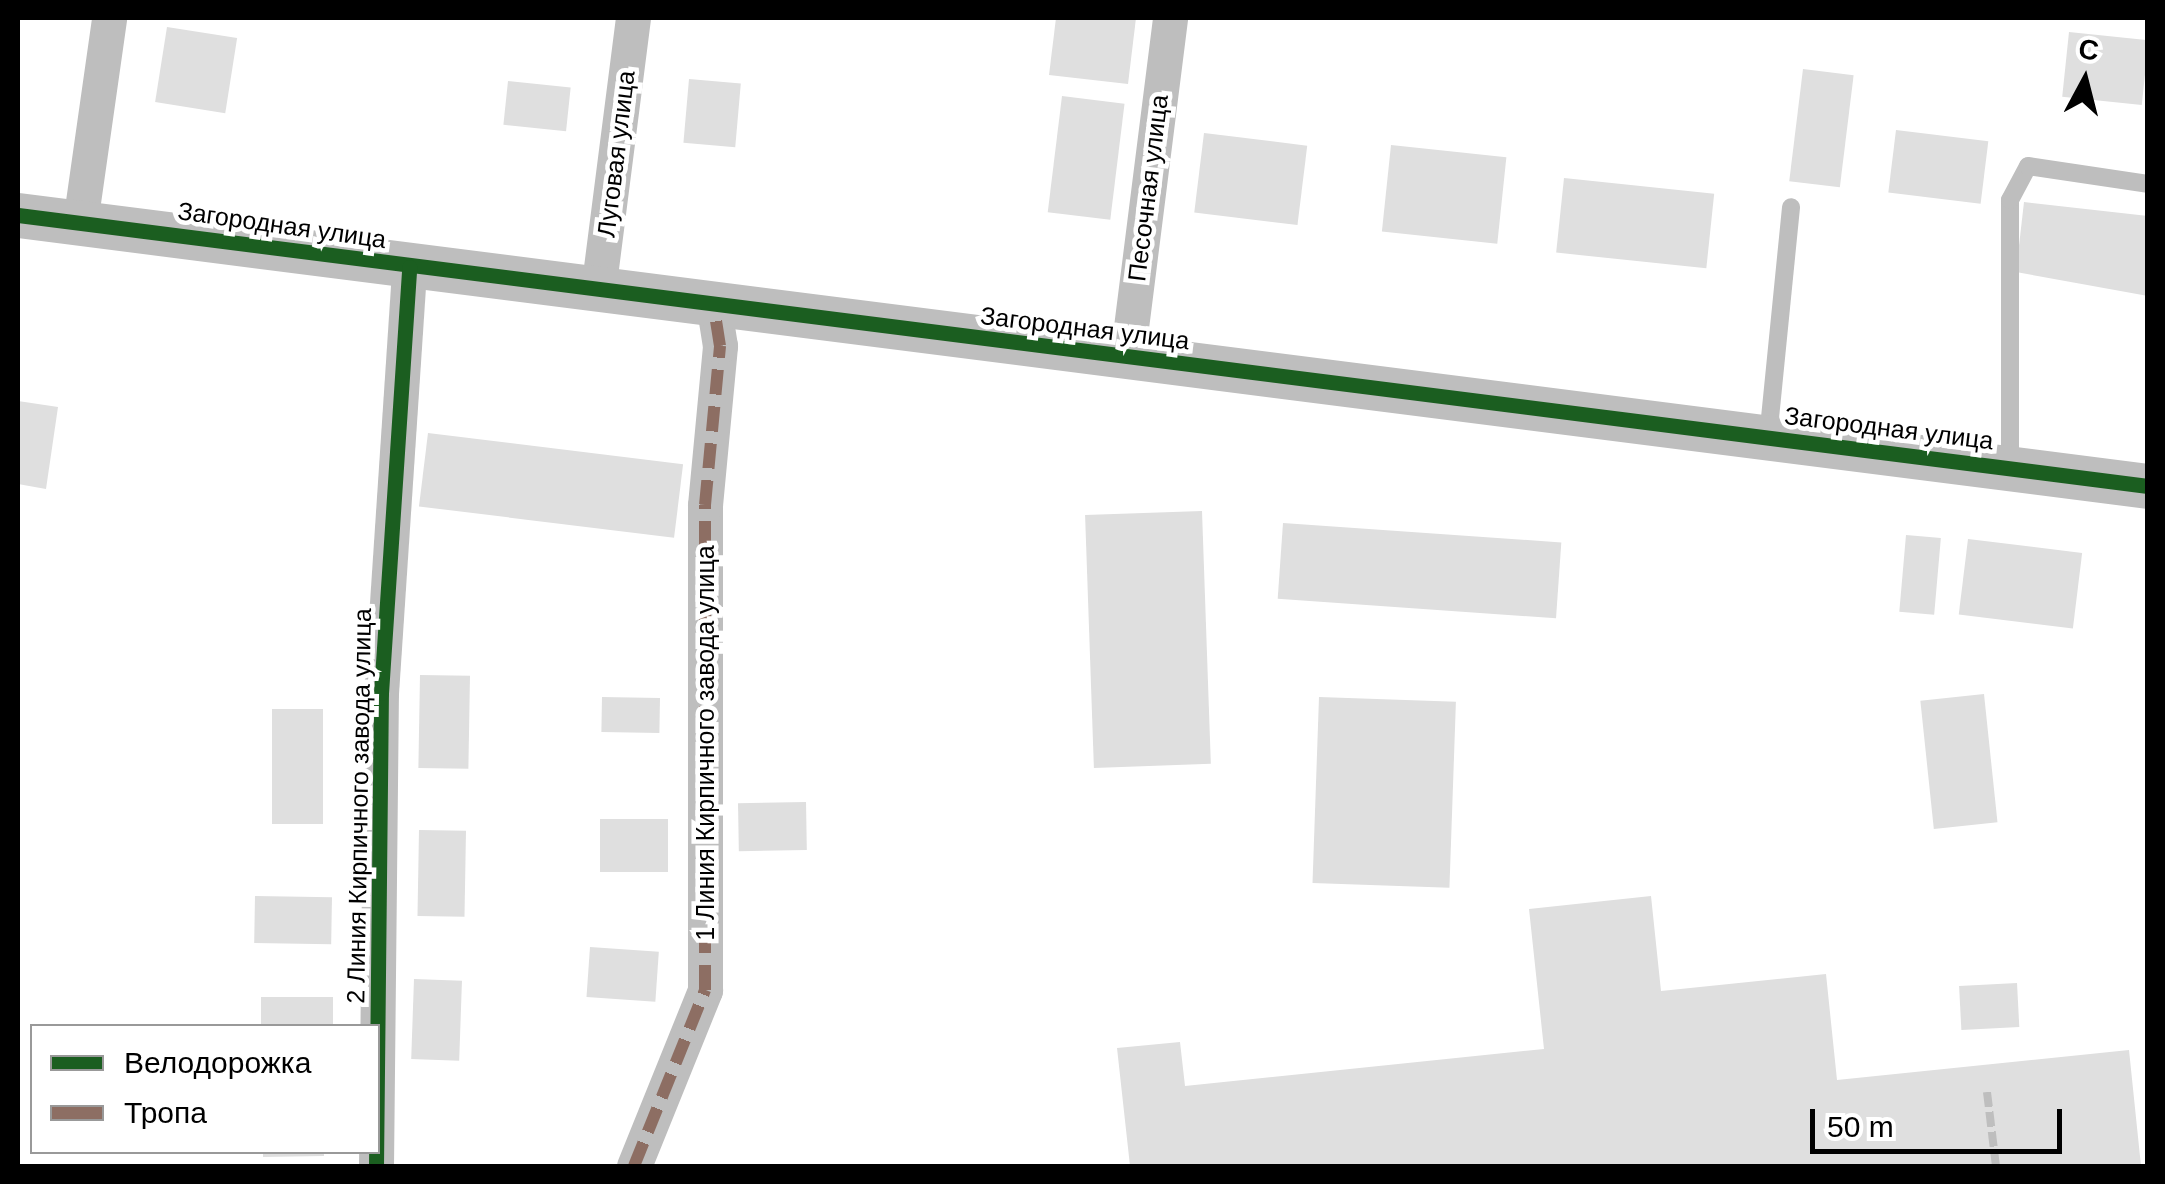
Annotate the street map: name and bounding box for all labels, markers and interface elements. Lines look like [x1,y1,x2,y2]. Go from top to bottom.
north arrow [2035,30,2135,130]
text: С [2077,33,2101,66]
street label: Луговая улица [591,69,641,239]
street label: Песочная улица [1122,93,1174,283]
street label: Загородная улица [176,196,388,254]
street label: Загородная улица [979,300,1191,356]
street label: Загородная улица [1783,400,1995,456]
street label: 1 Линия Кирпичного завода улица [690,545,720,941]
street label: 2 Линия Кирпичного завода улица [341,608,377,1004]
legend [30,1024,380,1154]
text: Велодорожка [124,1046,311,1079]
scale bar [1815,1089,2068,1151]
text: Тропа [124,1096,207,1129]
text: 50 m [1827,1110,1894,1143]

